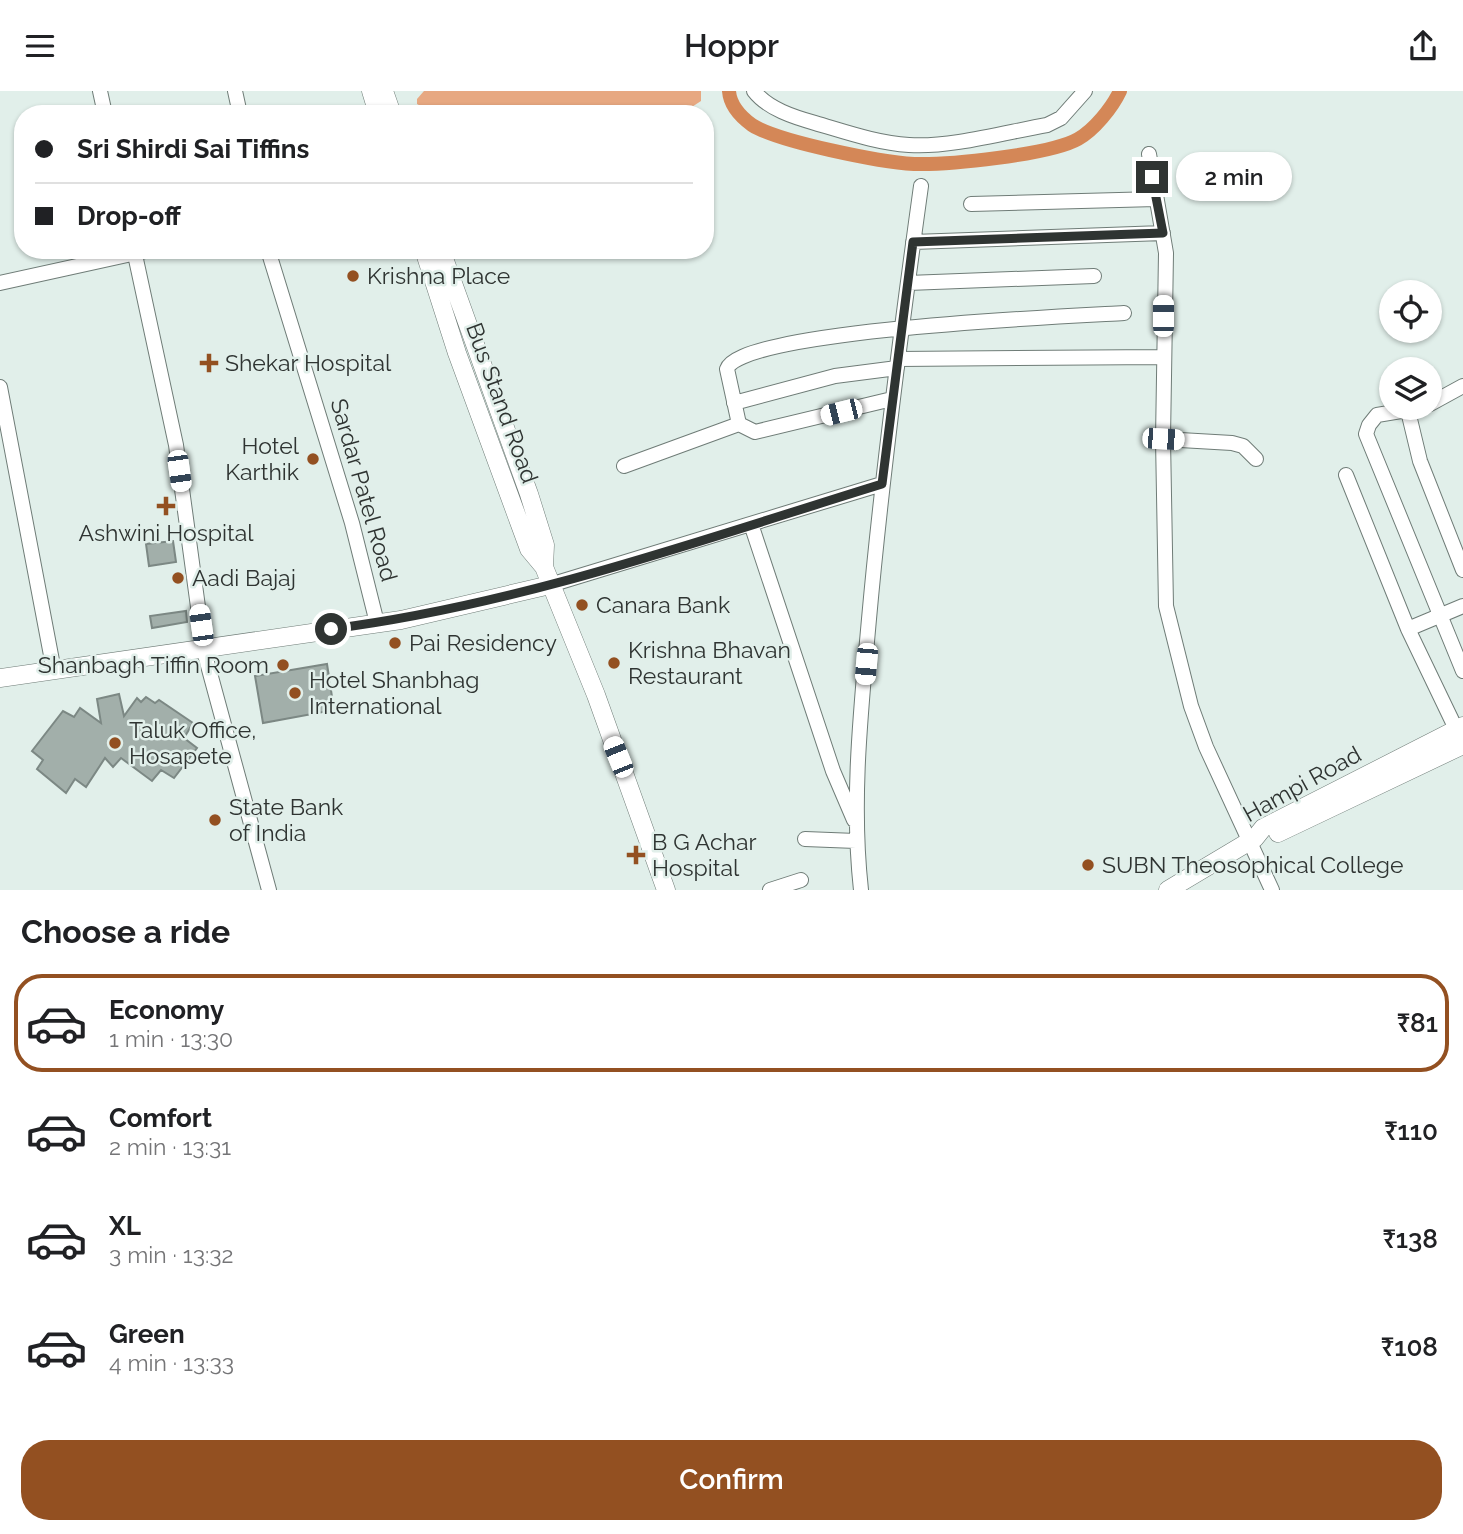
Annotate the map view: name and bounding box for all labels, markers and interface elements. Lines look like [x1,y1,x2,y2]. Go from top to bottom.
icon: menu [21,27,59,65]
text: Hoppr [684,27,779,64]
icon: share [1404,27,1442,65]
text: Sri Shirdi Sai Tiffins [77,134,309,164]
callout: 2 min [1176,153,1292,201]
route end [1136,161,1168,193]
text: 2 min [1205,163,1263,190]
text: Drop-off [77,201,181,231]
place label: Krishna Place [367,262,510,289]
marker: Krishna Place [345,268,361,284]
map controls [1379,280,1442,420]
button: locate [1379,280,1442,343]
car [1153,295,1174,337]
street label: Bus Stand Road [461,319,544,487]
place label: Shekar Hospital [225,349,392,376]
marker: Shekar Hospital [199,353,219,373]
button: layers [1379,357,1442,420]
street label: Sardar Patel Road [325,395,403,584]
car [819,397,864,427]
car [1142,427,1185,451]
place label: Hotel Karthik [225,432,300,485]
car [166,449,193,493]
marker: Hotel Karthik [305,451,321,467]
marker: Ashwini Hospital [156,496,176,516]
place label: Ashwini Hospital [79,519,254,546]
place label: Aadi Bajaj [192,564,296,591]
marker: Aadi Bajaj [170,570,186,586]
place label: Canara Bank [596,591,730,618]
marker: Canara Bank [574,597,590,613]
car [188,603,215,647]
route start [315,613,347,645]
place label: Pai Residency [409,629,557,656]
marker: Pai Residency [387,635,403,651]
place label: Krishna Bhavan Restaurant [628,636,791,689]
car [854,642,879,686]
place label: Shanbagh Tiffin Room [38,651,269,678]
marker: Krishna Bhavan Restaurant [606,655,622,671]
marker: Shanbagh Tiffin Room [275,657,291,673]
place label: Hotel Shanbhag International [309,666,479,719]
marker: Hotel Shanbhag International [287,685,303,701]
place label: Taluk Office, Hosapete [129,716,256,769]
car [601,734,636,780]
marker: Taluk Office, Hosapete [107,735,123,751]
street label: Hampi Road [1238,740,1365,827]
place label: State Bank of India [229,793,343,846]
marker: State Bank of India [207,812,223,828]
place label: B G Achar Hospital [652,828,757,881]
marker: B G Achar Hospital [626,845,646,865]
place label: SUBN Theosophical College [1102,851,1403,878]
marker: SUBN Theosophical College [1080,857,1096,873]
text: Choose a ride [21,913,230,950]
icon: car [25,992,88,1055]
text: Economy [109,995,224,1025]
text: ₹81 [1397,1008,1438,1038]
text: 1 min · 13:30 [109,1025,233,1052]
icon: car [25,1100,88,1163]
text: Comfort [109,1103,212,1133]
text: ₹110 [1384,1116,1438,1146]
text: 2 min · 13:31 [109,1133,231,1160]
icon: car [25,1208,88,1271]
text: XL [109,1211,141,1241]
text: ₹138 [1382,1224,1438,1254]
text: 3 min · 13:32 [109,1241,234,1268]
icon: car [25,1316,88,1379]
text: Green [109,1319,185,1349]
text: ₹108 [1381,1332,1438,1362]
text: 4 min · 13:33 [109,1349,234,1376]
button: Confirm [21,1440,1442,1520]

